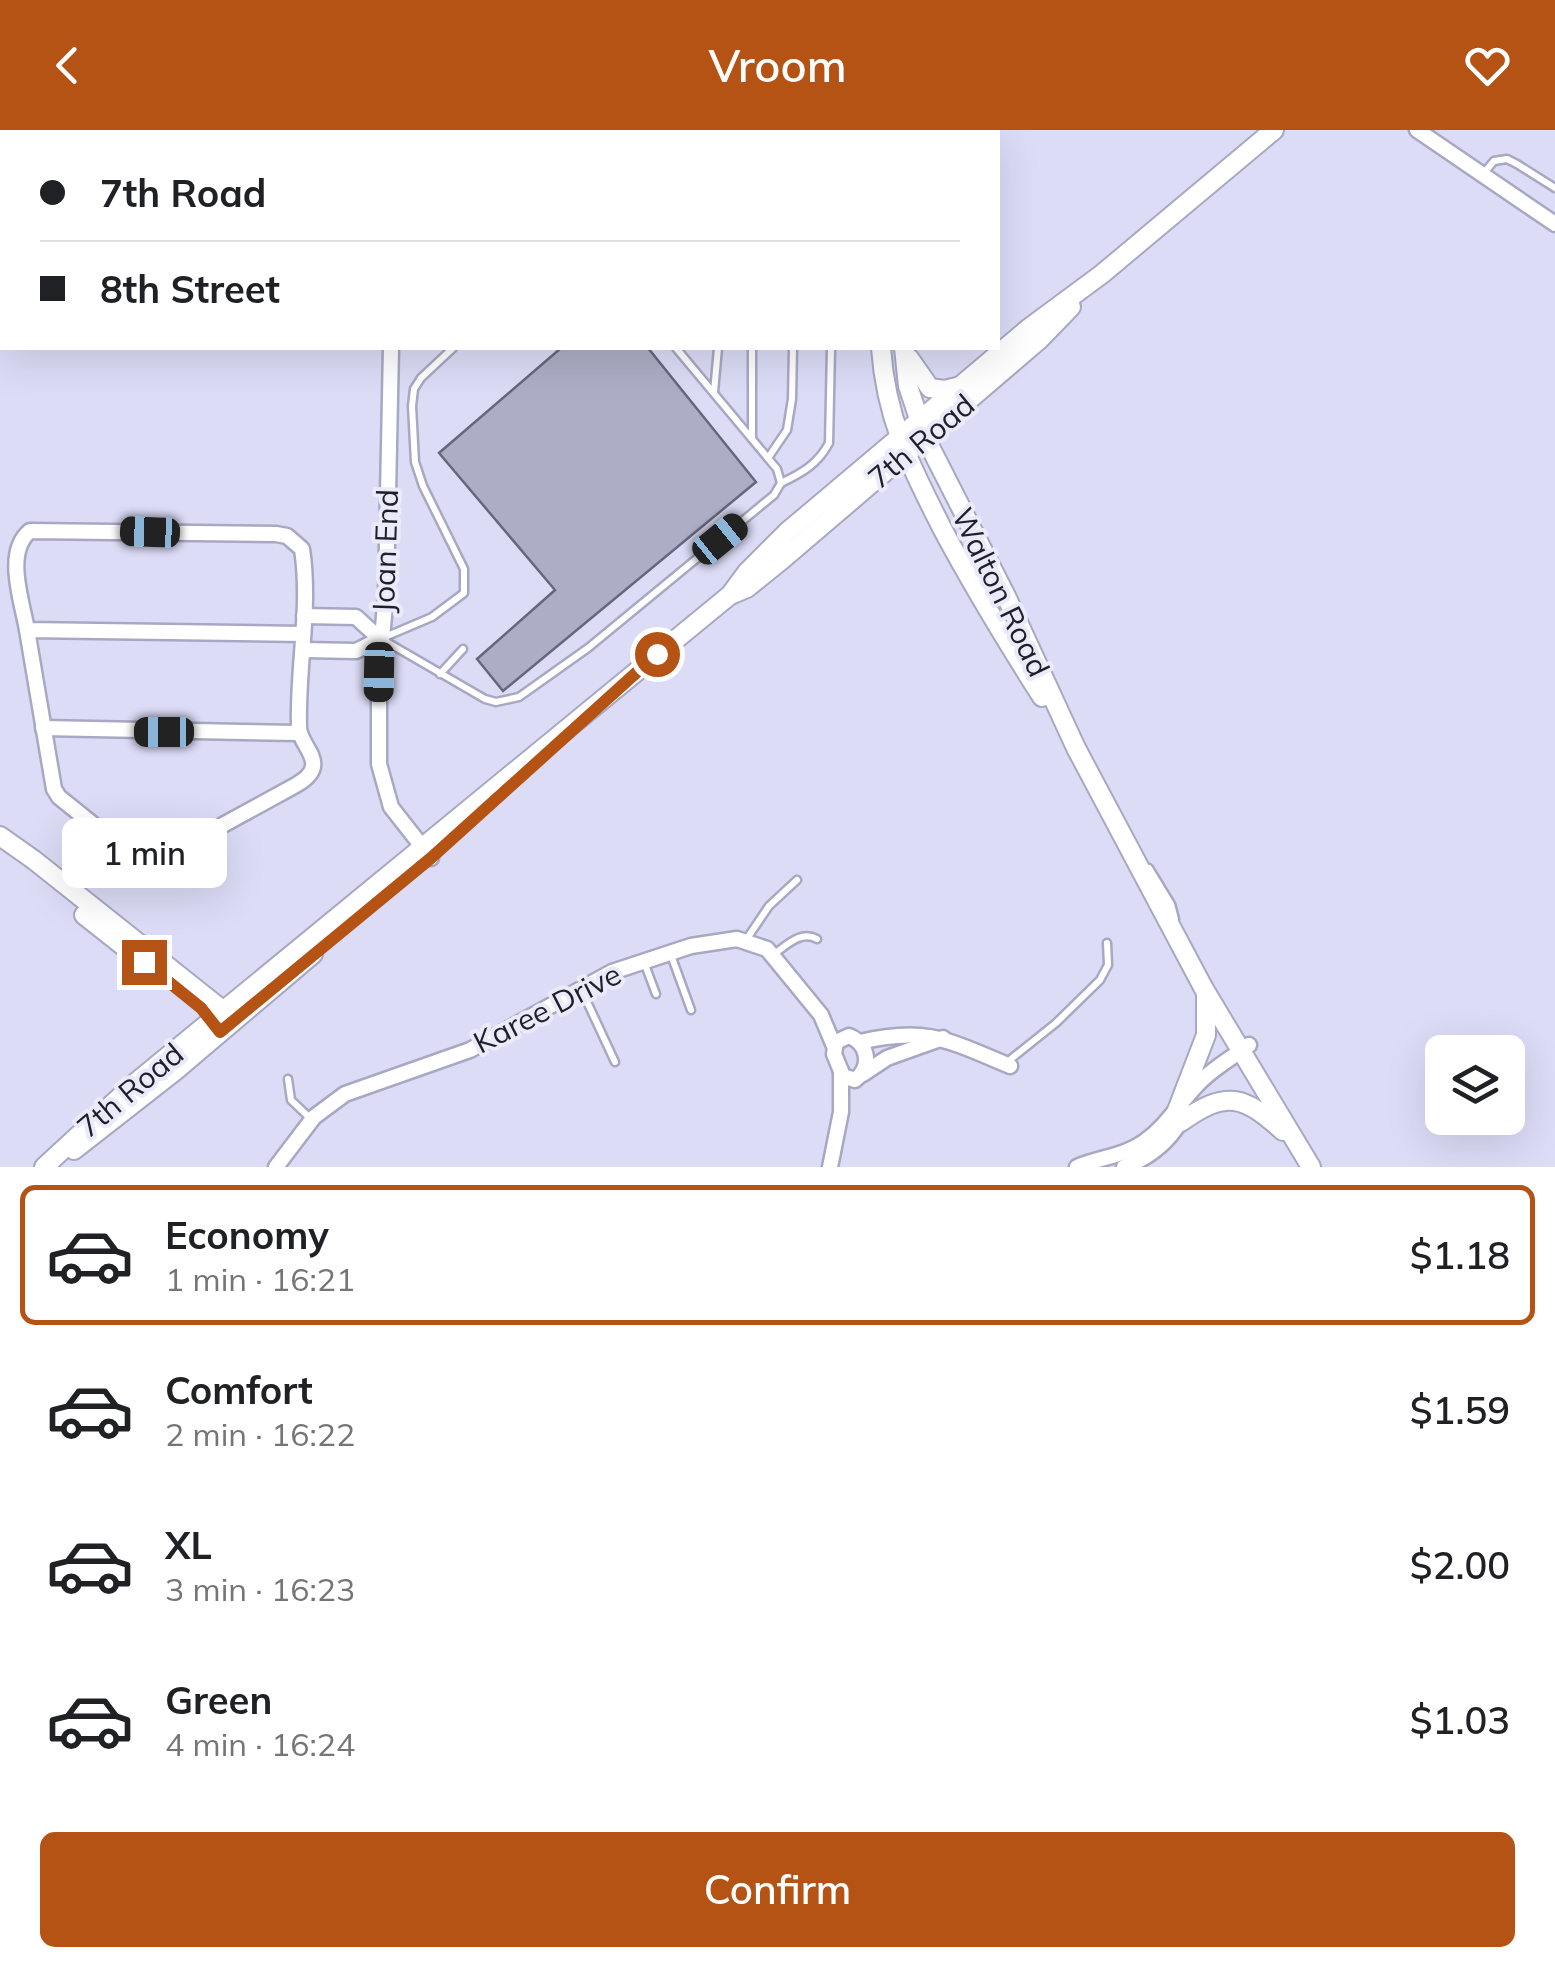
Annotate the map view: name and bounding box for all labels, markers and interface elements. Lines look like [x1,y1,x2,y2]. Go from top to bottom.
text: Vroom [708,37,847,93]
icon: back [40,38,95,93]
icon: heart [1460,38,1515,93]
text: 7th Road [100,169,266,217]
text: 8th Street [100,265,280,313]
street label: 7th Road [860,385,982,497]
street label: Joan End [364,489,406,613]
street label: Walton Road [944,501,1058,683]
car [687,508,753,570]
car [119,516,181,548]
route start [635,632,680,677]
car [363,642,395,702]
car [134,717,194,747]
callout: 1 min [62,817,226,887]
text: 1 min [103,833,186,873]
route end [122,940,167,985]
street label: Karee Drive [467,955,627,1061]
street label: 7th Road [69,1034,191,1146]
map controls [1425,1035,1525,1135]
button: layers [1425,1035,1525,1135]
icon: car [45,1210,135,1300]
text: Economy [165,1211,329,1259]
text: $1.18 [1410,1231,1510,1279]
text: 1 min · 16:21 [165,1259,355,1299]
icon: car [45,1365,135,1455]
text: Comfort [165,1366,313,1414]
text: $1.59 [1410,1386,1510,1434]
text: 2 min · 16:22 [165,1414,355,1454]
icon: car [45,1520,135,1610]
text: XL [165,1521,212,1569]
text: $2.00 [1410,1541,1510,1589]
text: 3 min · 16:23 [165,1569,355,1609]
icon: car [45,1675,135,1765]
text: Green [165,1676,272,1724]
text: $1.03 [1410,1696,1510,1744]
text: 4 min · 16:24 [165,1724,355,1764]
button: Confirm [40,1832,1515,1947]

